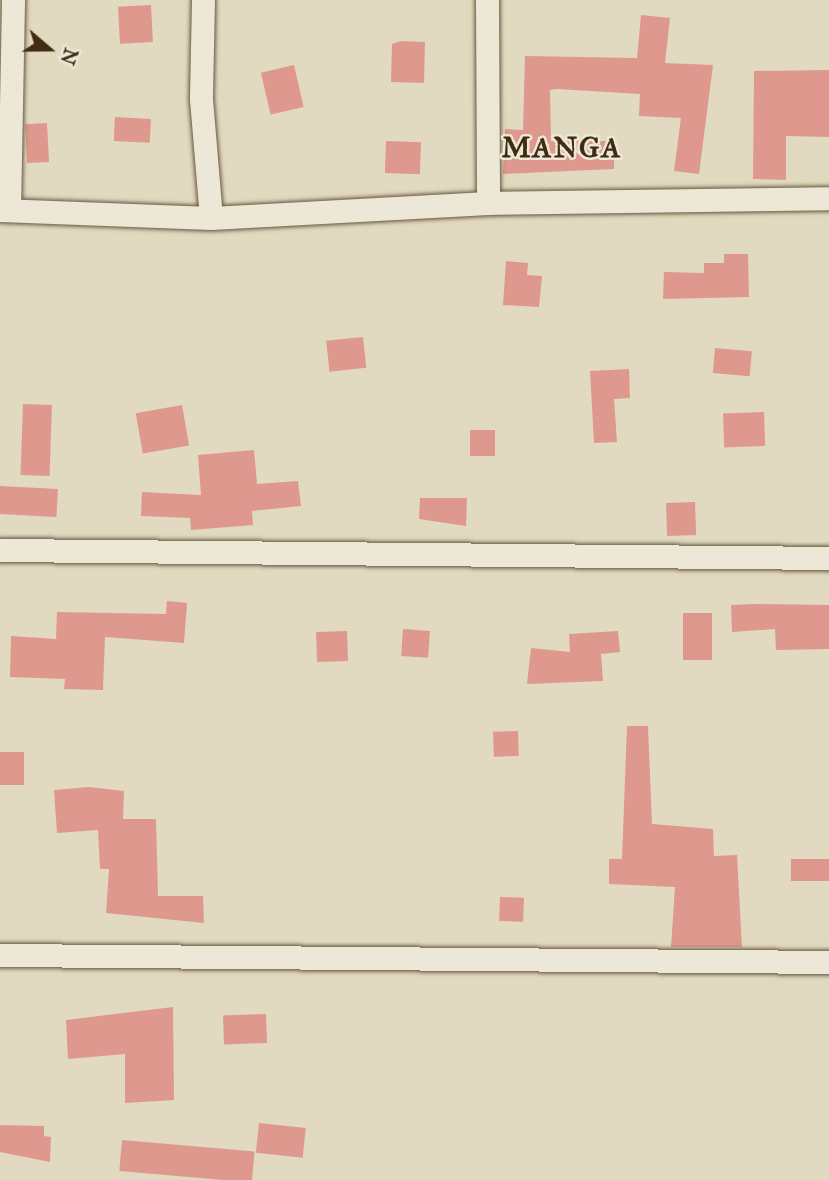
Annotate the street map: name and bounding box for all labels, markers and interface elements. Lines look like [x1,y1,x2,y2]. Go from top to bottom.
north arrow [14,14,84,84]
text: N [56,45,83,68]
district label: MANGA [502,131,622,165]

